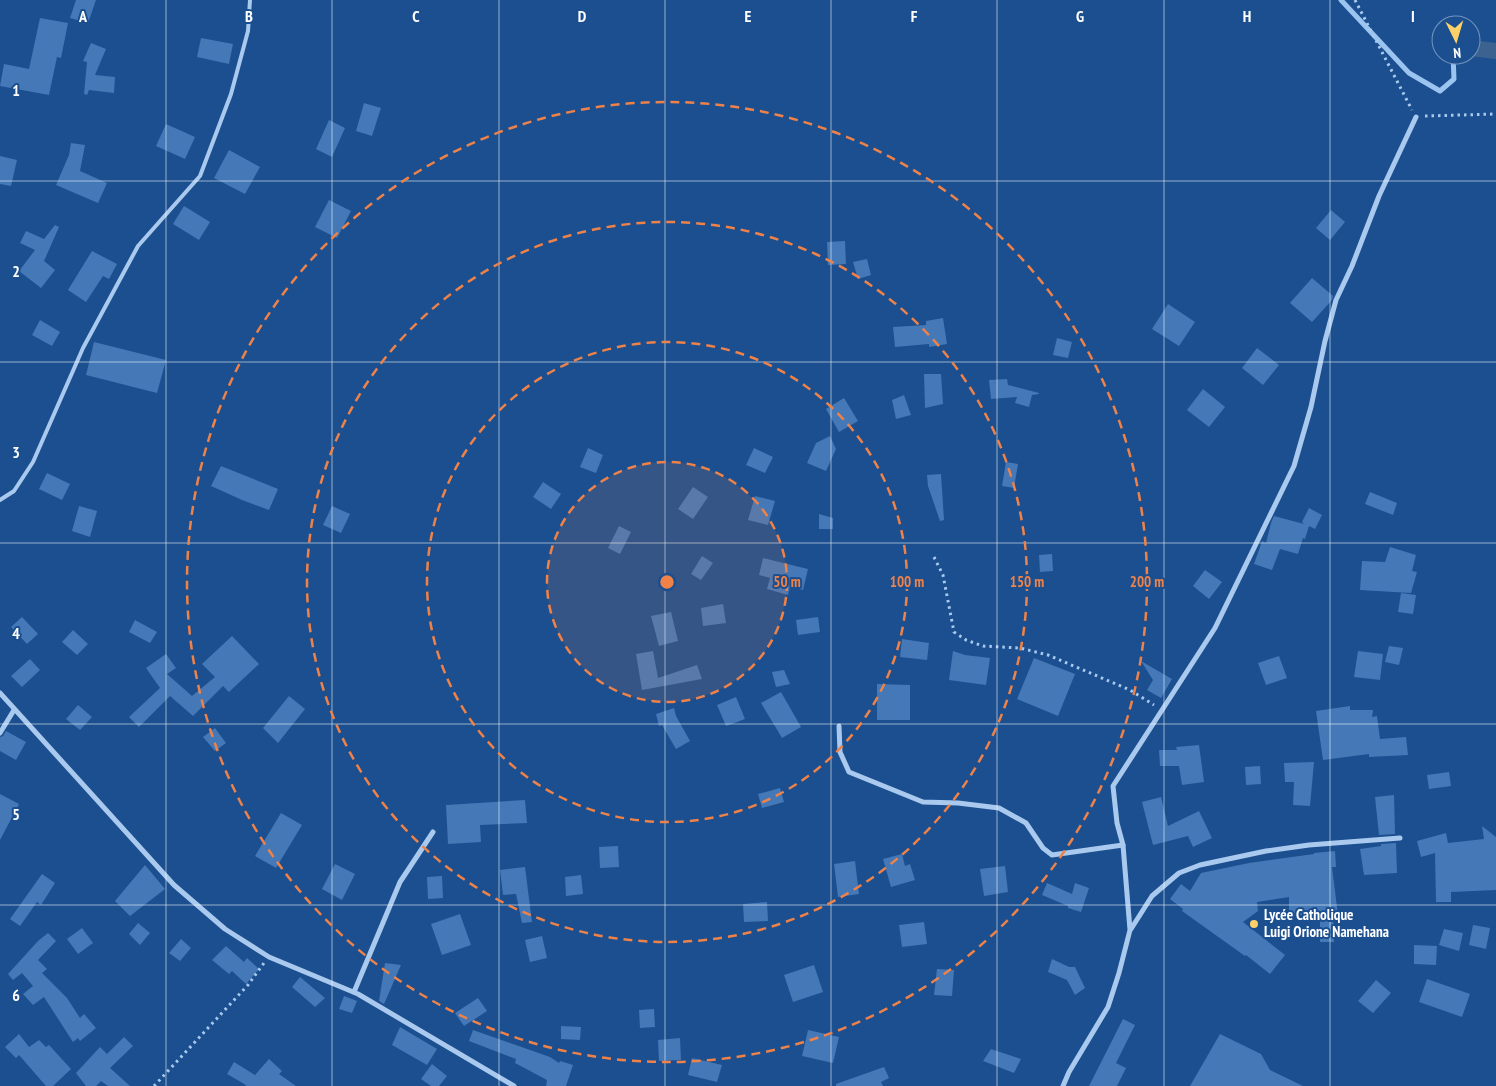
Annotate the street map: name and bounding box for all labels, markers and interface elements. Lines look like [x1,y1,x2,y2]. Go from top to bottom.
text: A [78,6,88,26]
text: B [245,6,253,26]
text: C [412,6,420,26]
text: D [578,6,587,26]
text: E [745,6,752,26]
text: F [911,6,918,26]
text: G [1076,6,1084,26]
text: H [1243,6,1251,26]
text: I [1411,6,1415,26]
north arrow [1431,15,1481,65]
text: N [1453,44,1462,62]
text: 1 [12,80,20,100]
text: 2 [12,261,20,281]
text: 3 [12,442,20,462]
text: 50 m [773,572,801,591]
text: 100 m [890,572,924,591]
text: 150 m [1010,572,1044,591]
text: 200 m [1130,572,1164,591]
centre of rings [658,573,676,591]
text: 4 [12,623,20,643]
text: 5 [12,804,20,824]
place label: Lycée Catholique Luigi Orione Namehana [1264,905,1389,941]
marker: Lycée Catholique Luigi Orione Namehana [1248,918,1260,930]
text: 6 [12,985,20,1005]

